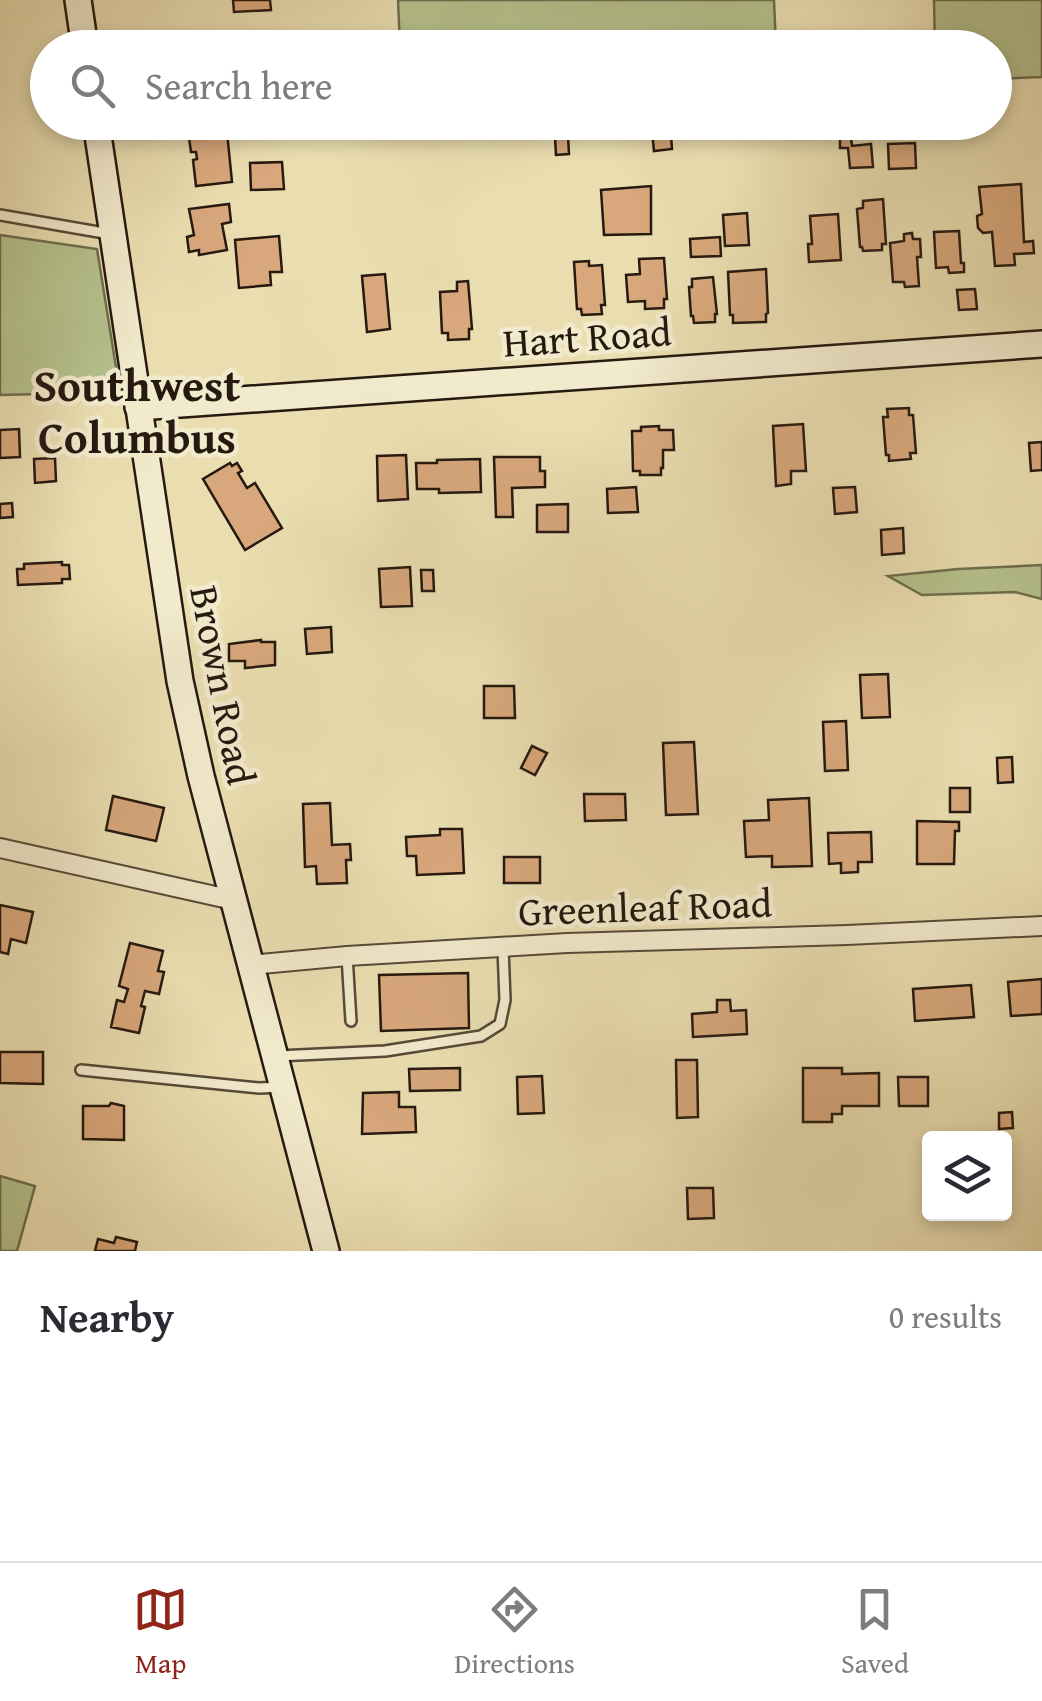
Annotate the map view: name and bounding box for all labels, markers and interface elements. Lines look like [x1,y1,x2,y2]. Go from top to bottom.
search box [30,30,1012,140]
text: Search here [145,57,333,113]
icon: search [65,58,120,113]
street label: Hart Road [501,301,674,372]
district label: Southwest Columbus [33,352,241,469]
street label: Brown Road [175,580,272,790]
street label: Greenleaf Road [517,873,773,940]
map controls [922,1131,1012,1221]
button: layers [922,1131,1012,1221]
text: Nearby [40,1286,174,1347]
text: 0 results [889,1293,1002,1340]
tab: Map [133,1582,188,1683]
tab: Directions [454,1582,575,1683]
tab: Saved [841,1582,909,1683]

